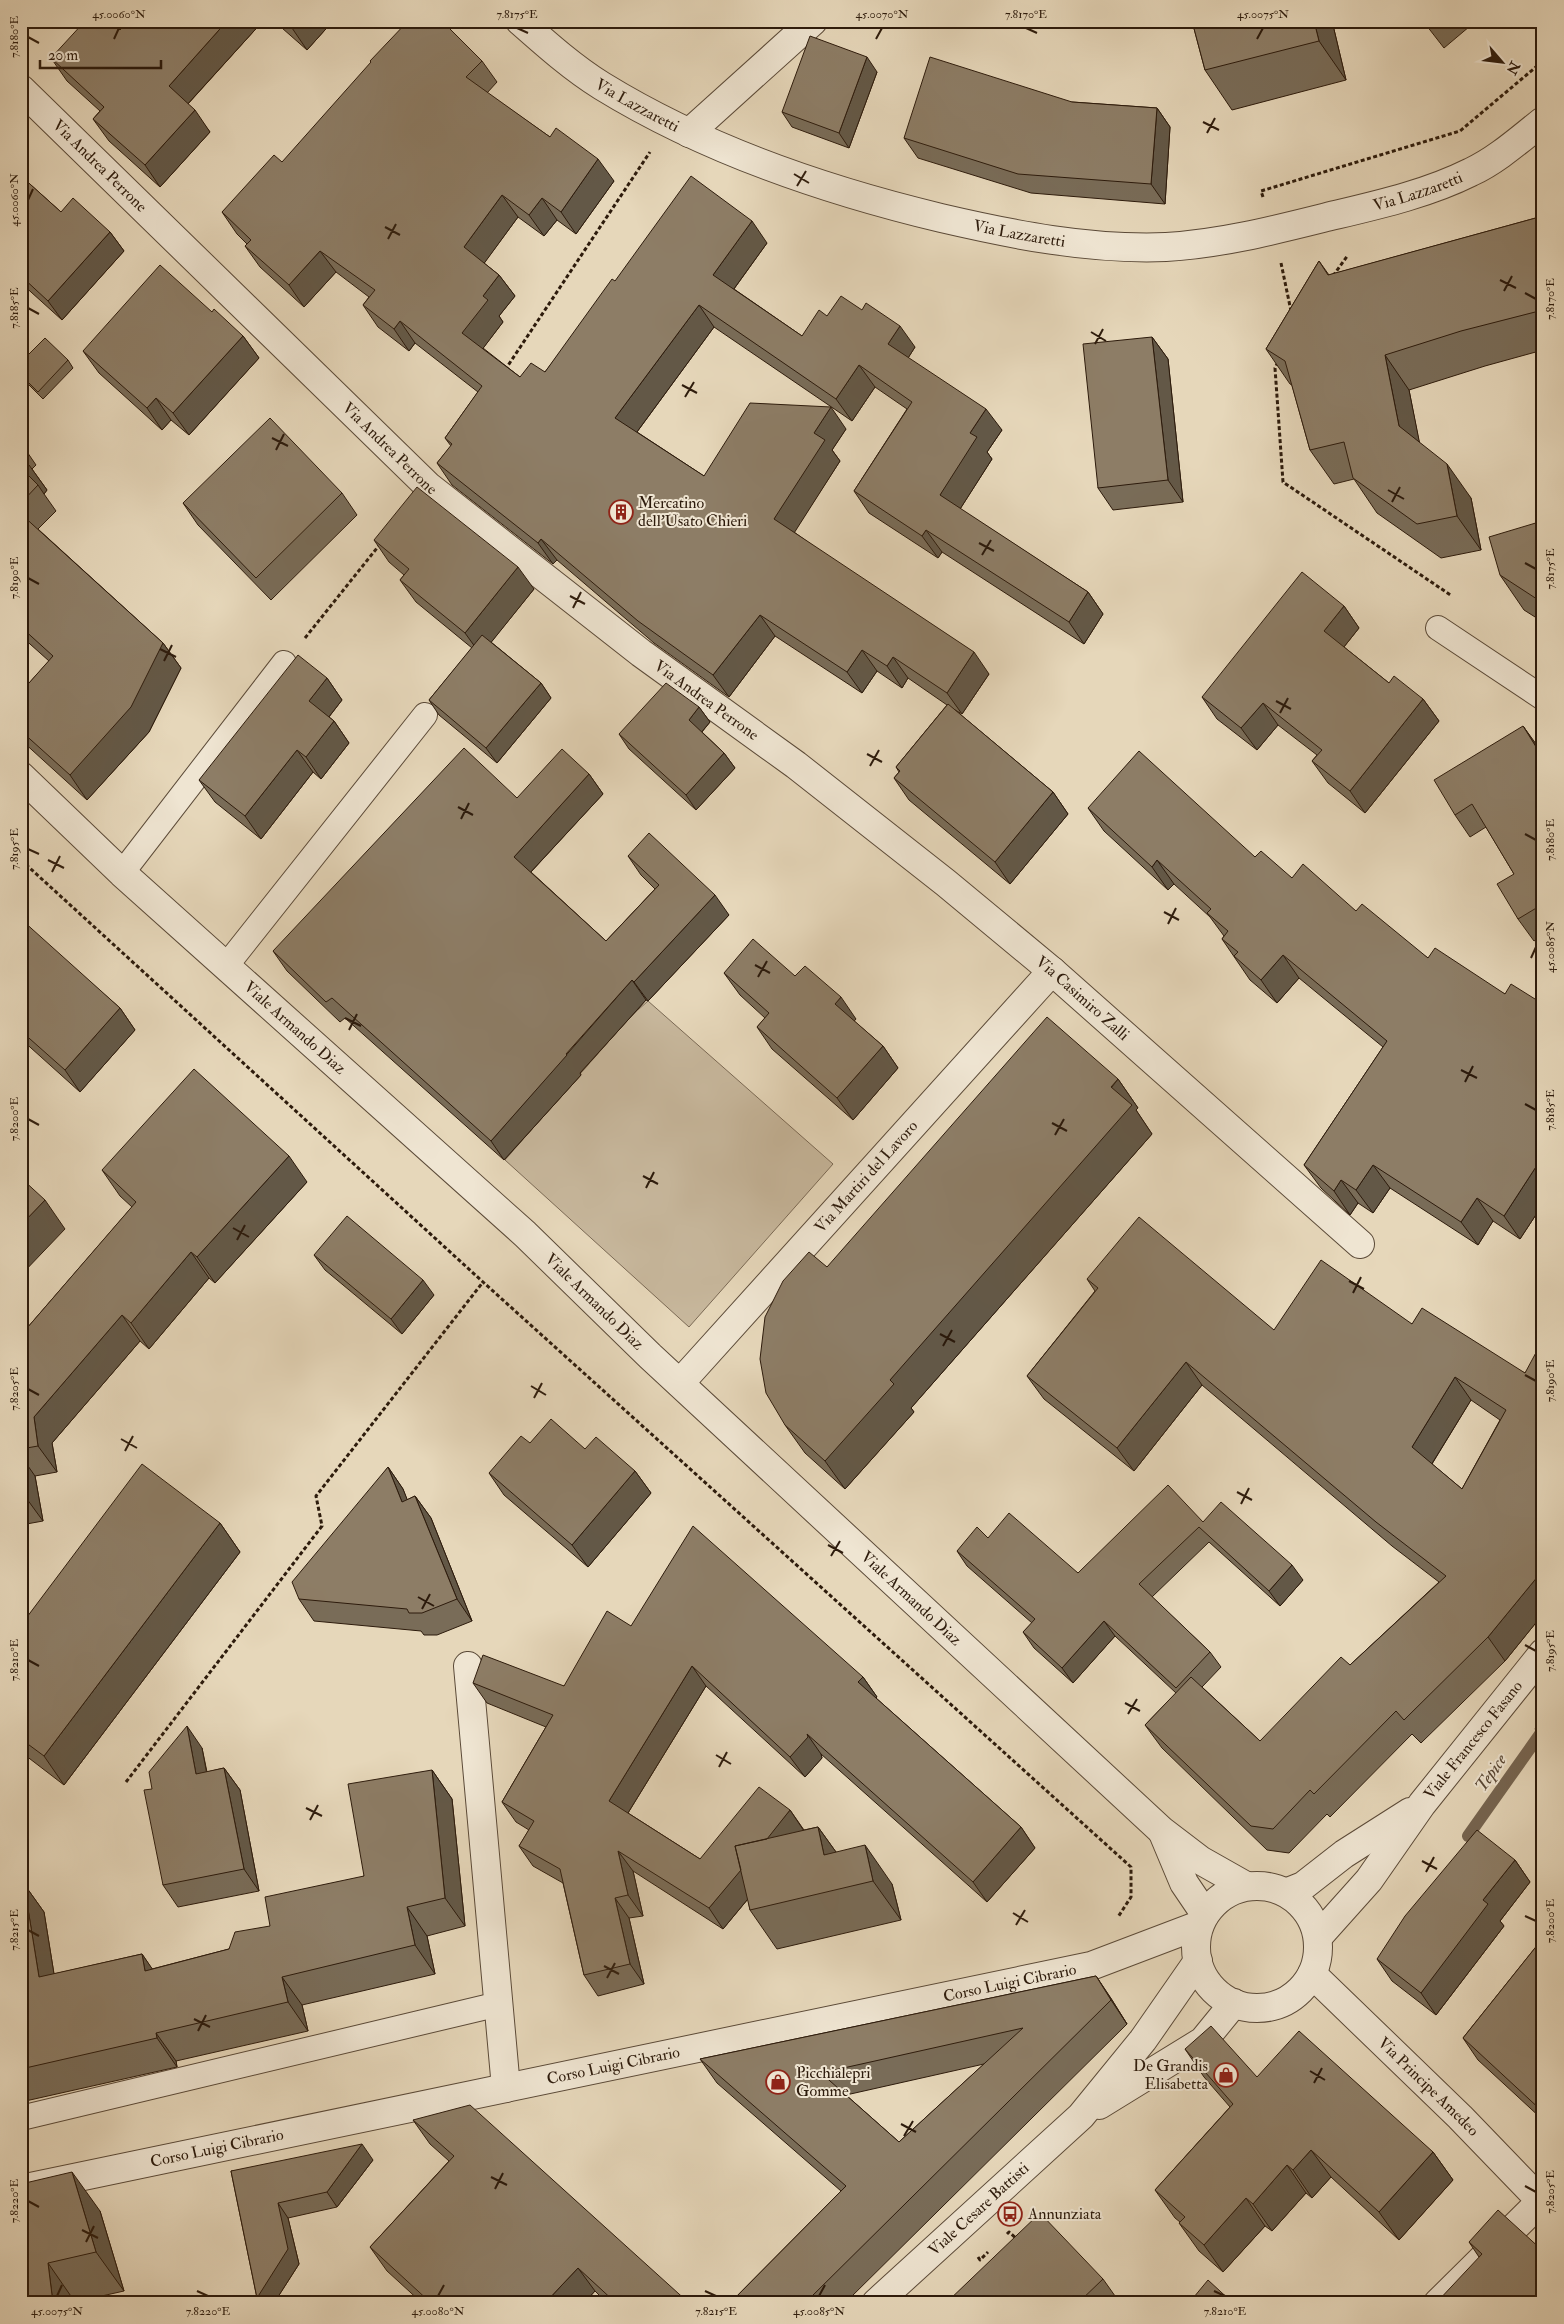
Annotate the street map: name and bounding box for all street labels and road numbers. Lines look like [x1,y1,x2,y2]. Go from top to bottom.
street label: Via Lazzaretti [591,74,682,137]
street label: Via Andrea Perrone [48,115,152,217]
street label: Via Lazzaretti [1371,167,1466,215]
street label: Via Lazzaretti [971,216,1066,252]
street label: Via Andrea Perrone [338,398,441,499]
street label: Via Andrea Perrone [650,656,763,745]
street label: Via Casimiro Zalli [1032,952,1133,1045]
street label: Viale Armando Diaz [240,977,350,1079]
street label: Via Martiri del Lavoro [810,1116,922,1237]
street label: Viale Armando Diaz [541,1249,648,1354]
street label: Viale Armando Diaz [857,1547,966,1650]
street label: Viale Francesco Fasano [1419,1676,1527,1804]
street label: Corso Luigi Cibrario [941,1959,1078,2007]
street label: Via Principe Amedeo [1374,2033,1483,2141]
street label: Corso Luigi Cibrario [545,2042,682,2089]
street label: Corso Luigi Cibrario [148,2125,285,2172]
street label: Viale Cesare Battisti [924,2158,1033,2260]

